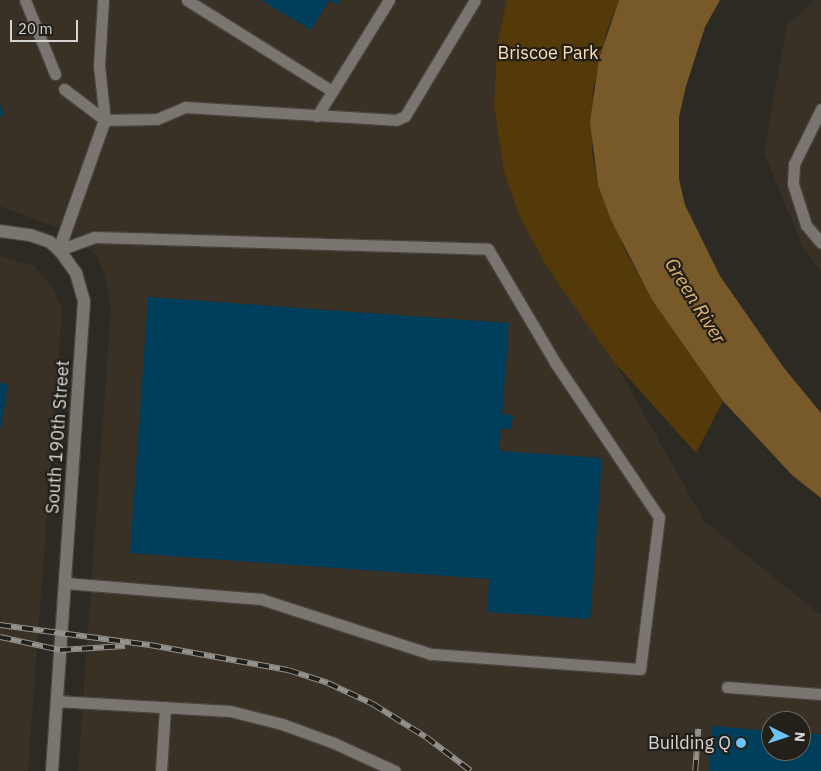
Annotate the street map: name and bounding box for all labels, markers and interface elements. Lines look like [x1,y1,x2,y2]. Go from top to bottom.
scale bar [12,10,80,42]
text: 20 m [18,19,53,38]
park label: Briscoe Park [497,42,599,64]
water label: Green River [660,254,730,348]
street label: South 190th Street [42,359,74,515]
north arrow [761,711,811,761]
text: N [791,731,809,743]
place label: Building Q [648,732,731,754]
marker: Building Q [735,737,747,749]

